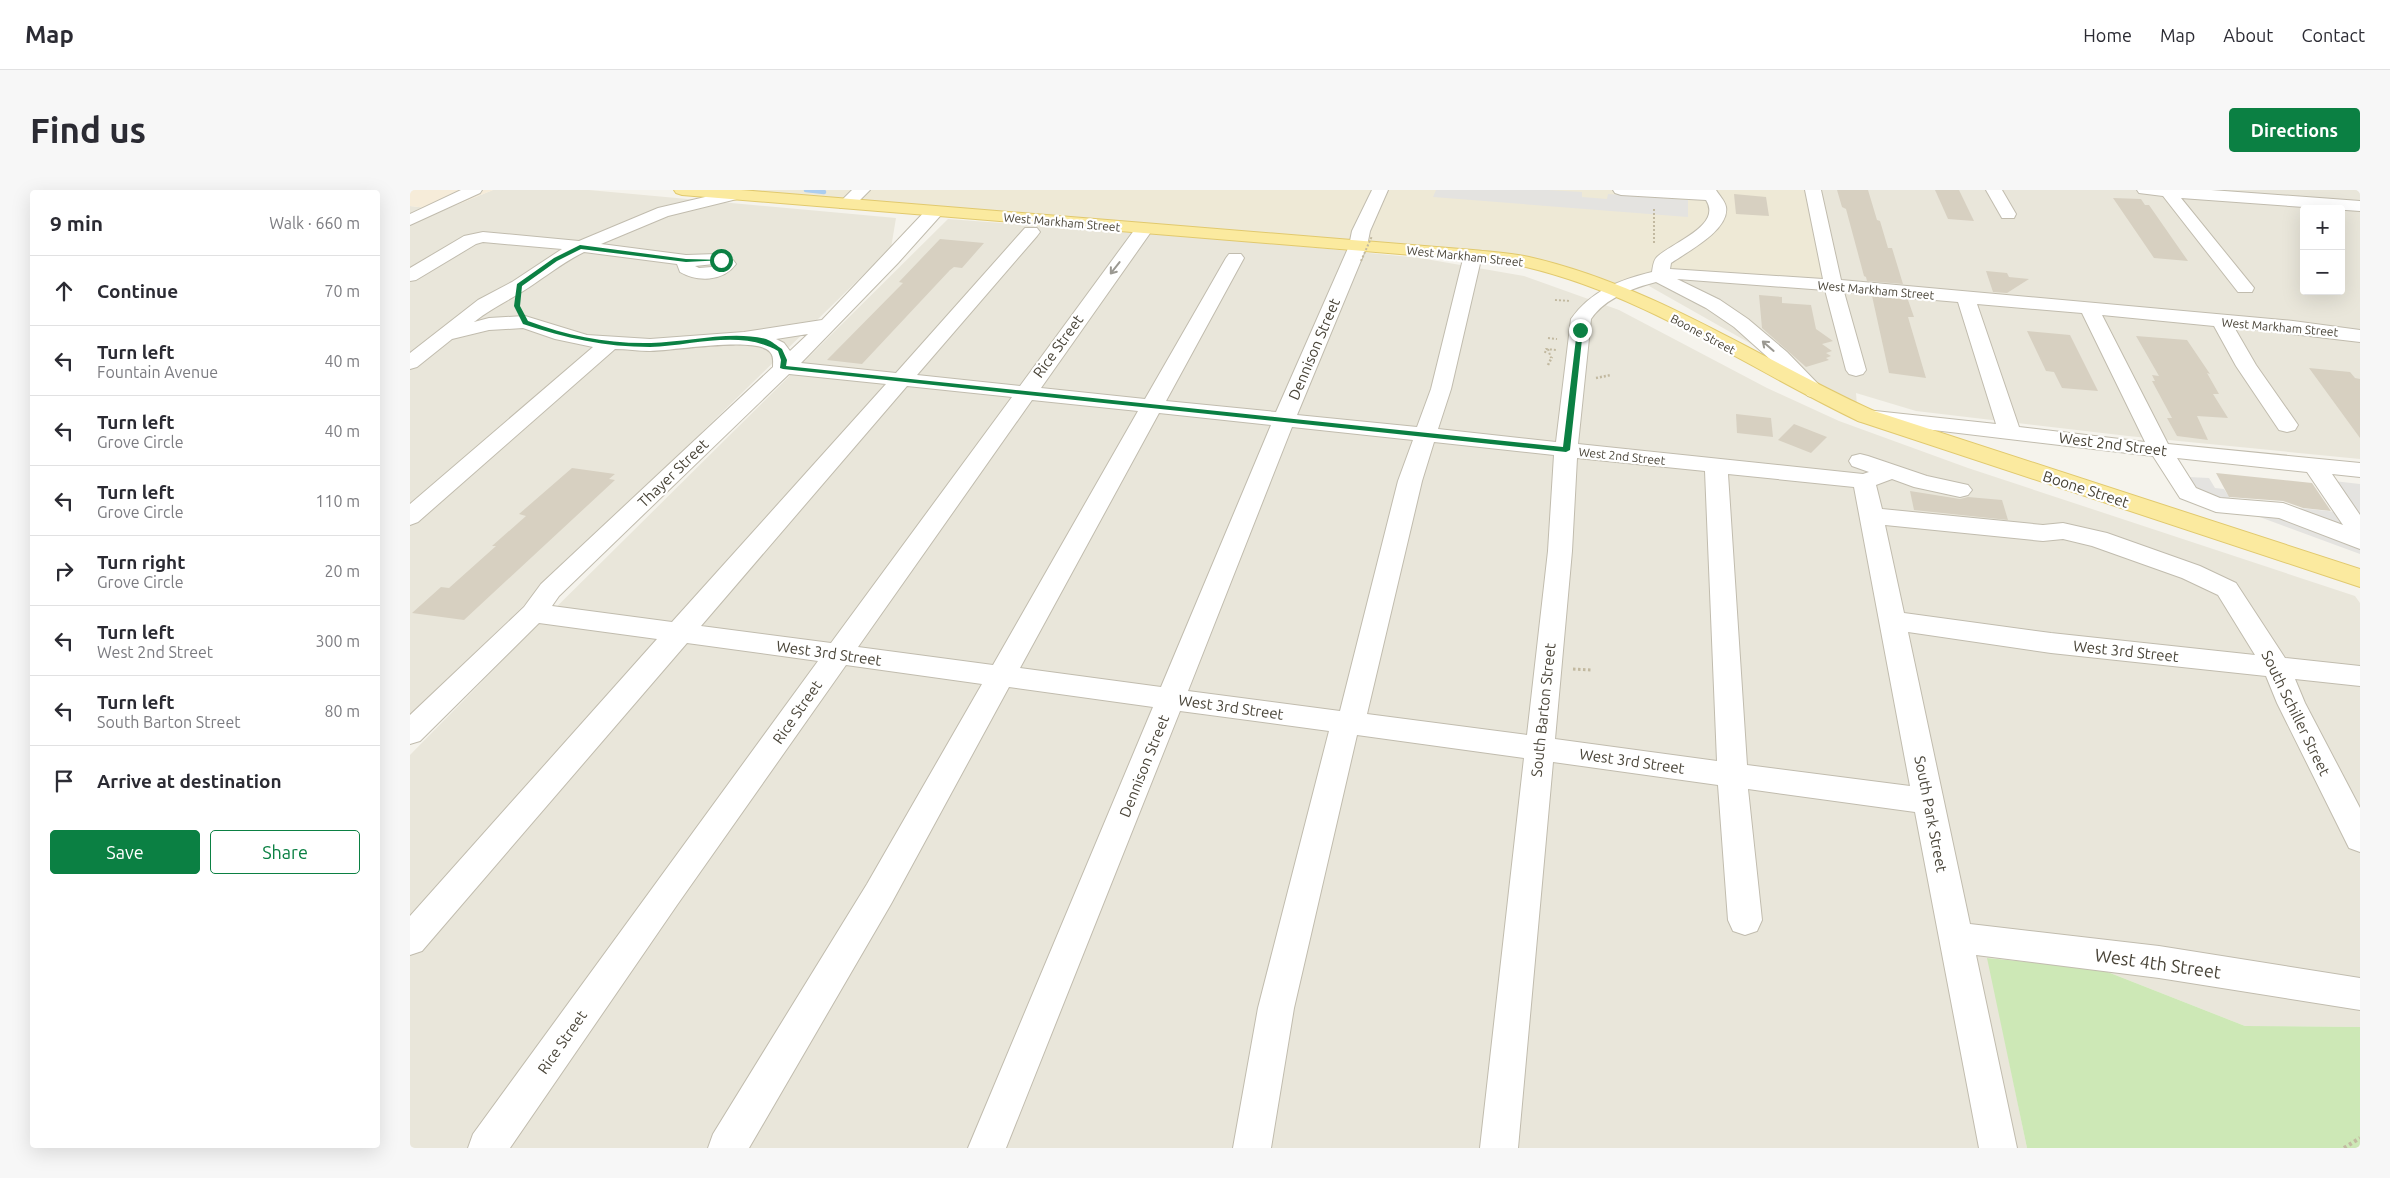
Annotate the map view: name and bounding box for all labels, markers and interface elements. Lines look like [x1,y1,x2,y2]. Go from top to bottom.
text: Map [25,21,74,48]
text: Home [2083,25,2132,45]
text: Map [2160,25,2195,45]
text: About [2223,25,2273,45]
text: Contact [2301,25,2365,45]
button: Directions [2229,108,2360,152]
text: Find us [30,110,146,150]
map controls [2300,205,2345,295]
button: + [2300,205,2345,250]
street label: West Markham Street [1003,210,1121,234]
text: 9 min [50,211,103,235]
text: Walk · 660 m [269,214,360,232]
street label: West Markham Street [1406,243,1524,269]
route start [710,249,733,272]
button: − [2300,250,2345,295]
one-way arrow [1110,261,1120,275]
icon: ahead [50,277,78,305]
street label: West Markham Street [1817,278,1935,302]
text: Continue [97,280,178,302]
text: 70 m [324,282,360,300]
street label: Dennison Street [1285,296,1343,402]
street label: Rice Street [1030,311,1087,381]
street label: Boone Street [1668,312,1738,357]
street label: West Markham Street [2221,315,2339,339]
route end [1569,319,1592,342]
text: Turn left [97,341,175,363]
one-way arrow [1762,341,1775,352]
icon: left [50,347,78,375]
text: 40 m [324,352,360,370]
text: Fountain Avenue [97,363,218,381]
text: Turn left [97,411,175,433]
icon: left [50,417,78,445]
text: 40 m [324,422,360,440]
street label: West 2nd Street [2058,429,2168,459]
text: Grove Circle [97,433,183,451]
street label: Thayer Street [634,435,712,511]
street label: West 2nd Street [1578,445,1666,467]
street label: Boone Street [2041,467,2131,511]
text: Turn left [97,481,175,503]
icon: left [50,487,78,515]
text: 110 m [315,492,360,510]
text: Grove Circle [97,503,183,521]
text: Turn right [97,551,185,573]
icon: right [50,557,78,585]
text: 20 m [324,562,360,580]
text: Grove Circle [97,573,183,591]
text: Turn left [97,621,175,643]
icon: left [50,627,78,655]
text: 300 m [315,632,360,650]
street label: West 3rd Street [775,637,883,669]
street label: West 3rd Street [2072,637,2180,665]
street label: South Barton Street [1528,642,1558,778]
text: West 2nd Street [97,643,213,661]
street label: South Schiller Street [2258,648,2334,779]
street label: Rice Street [769,677,825,747]
text: Turn left [97,691,175,713]
street label: West 3rd Street [1177,691,1285,723]
icon: left [50,697,78,725]
text: 80 m [324,702,360,720]
street label: Dennison Street [1116,712,1172,820]
text: South Barton Street [97,713,241,731]
street label: West 3rd Street [1578,745,1686,777]
street label: South Park Street [1911,754,1951,874]
icon: arrive [50,767,78,795]
text: Arrive at destination [97,770,282,792]
button: Save [50,830,200,874]
button: Share [210,830,360,874]
street label: West 4th Street [2094,944,2222,982]
street label: Rice Street [534,1007,590,1077]

